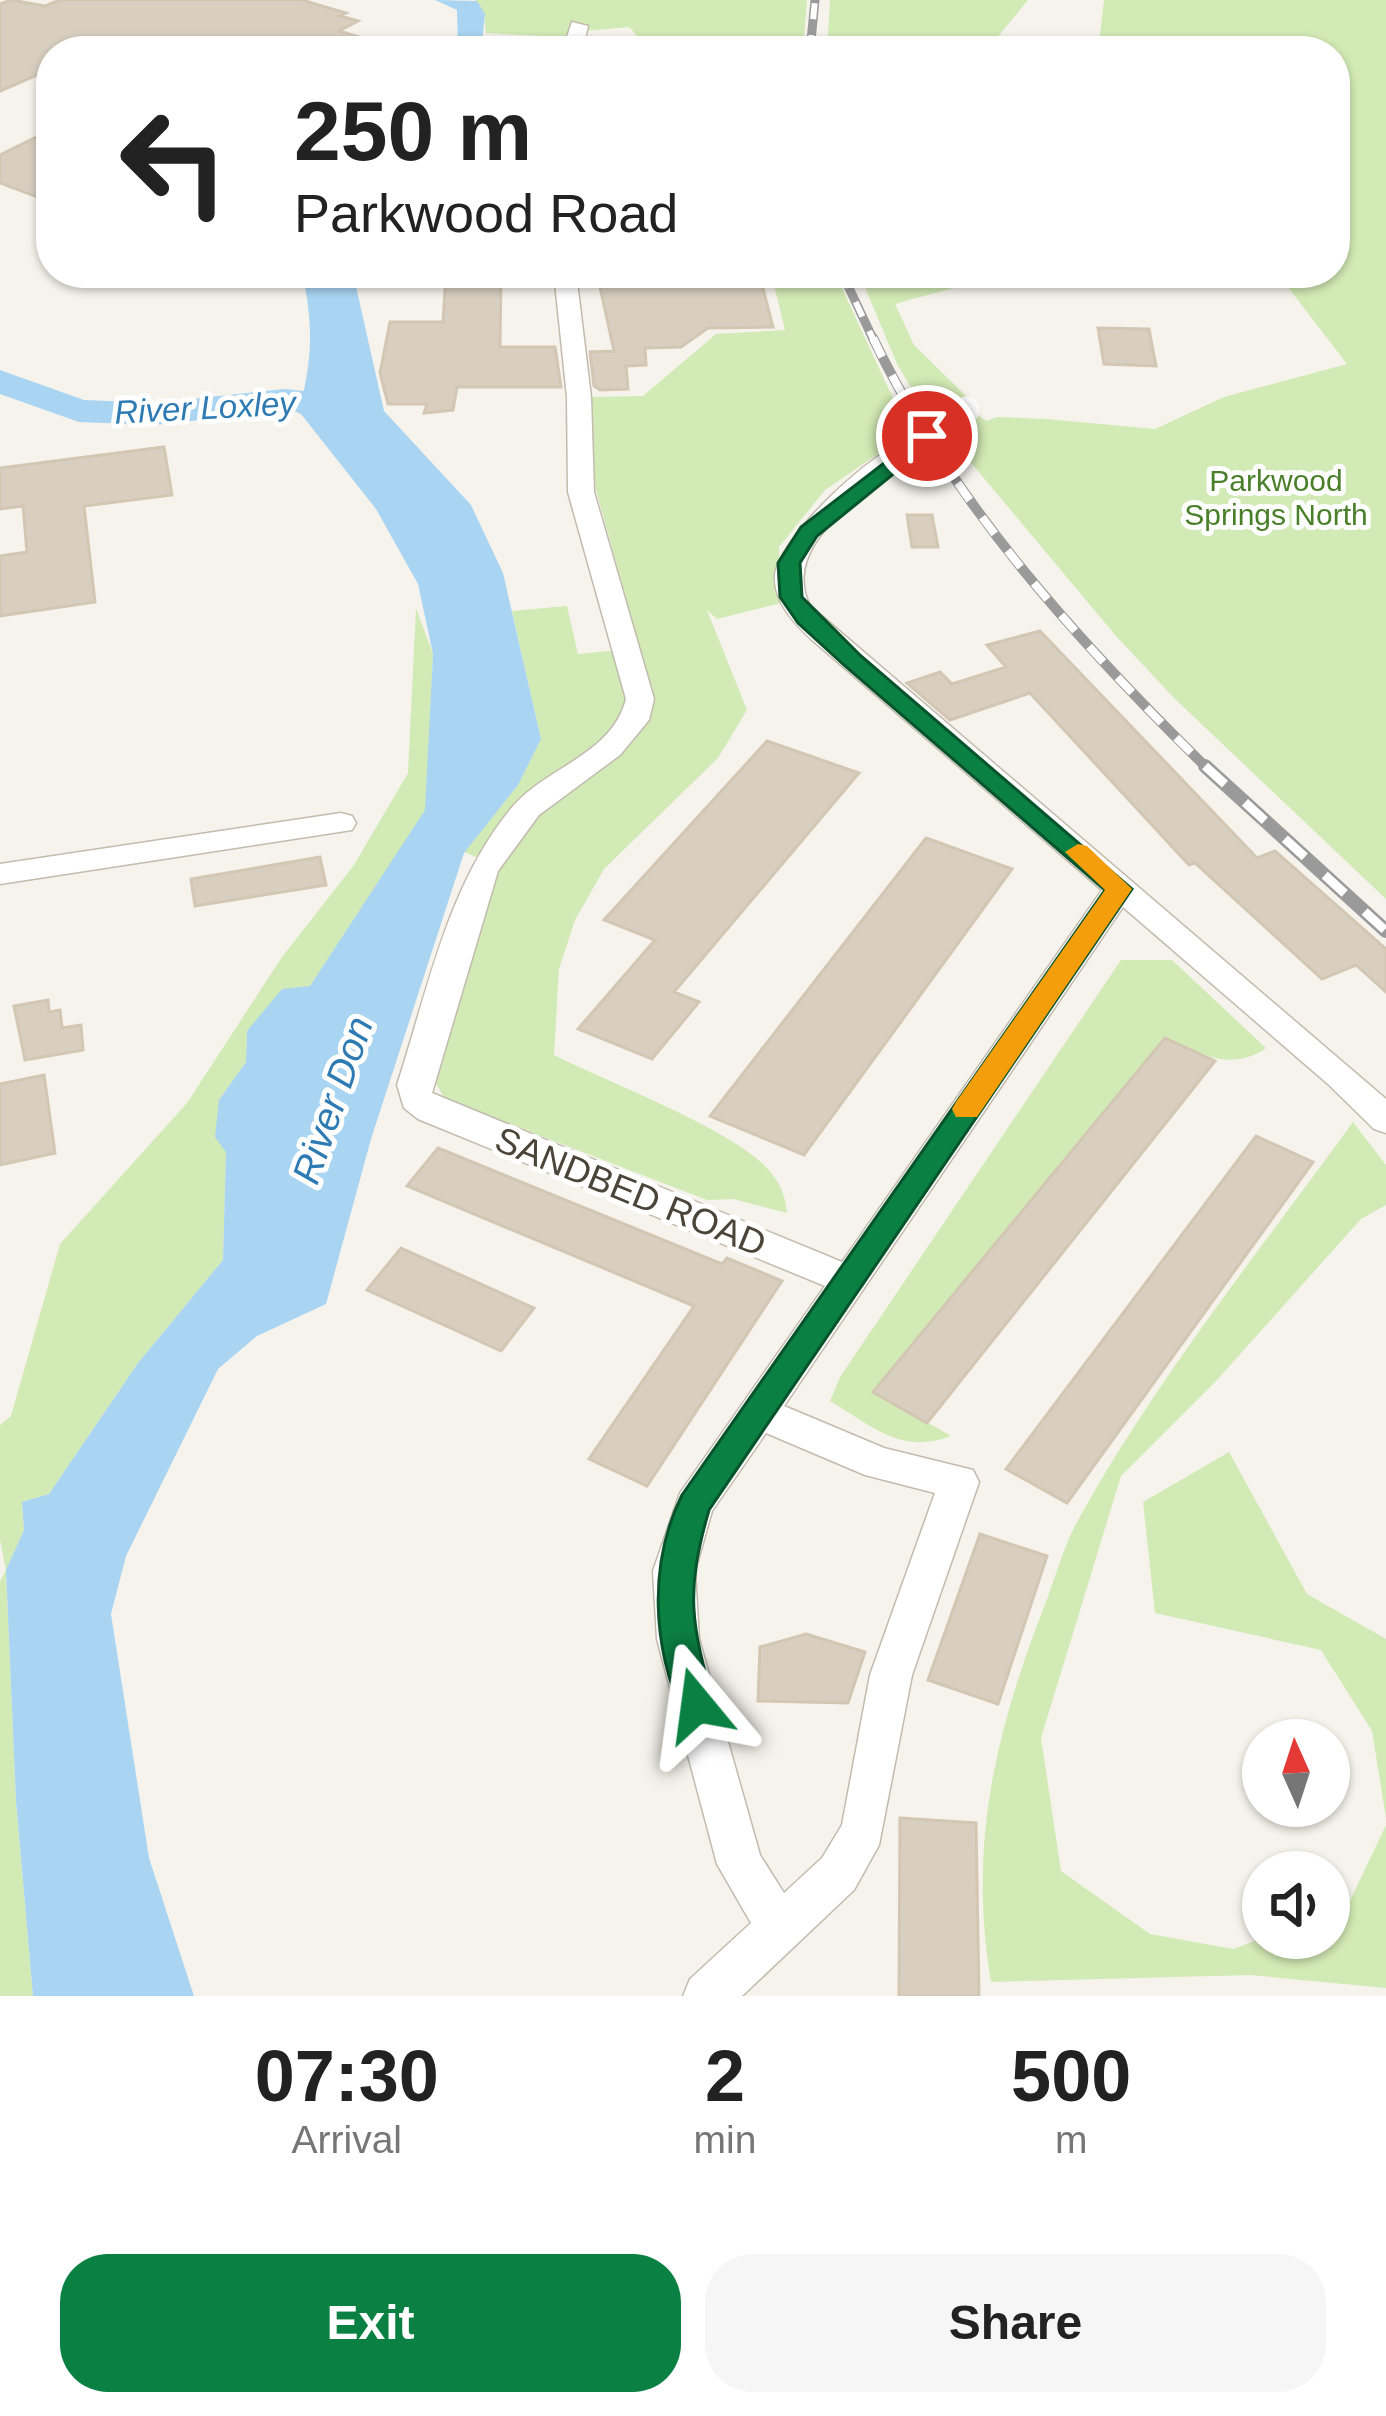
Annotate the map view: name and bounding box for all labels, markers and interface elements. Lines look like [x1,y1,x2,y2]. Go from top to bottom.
icon: left [96,84,252,240]
text: 250 m [294,84,532,178]
text: Parkwood Road [294,183,678,243]
water label: River Loxley [113,384,299,431]
pin [876,385,978,487]
icon: arrive [894,403,960,469]
park label: Parkwood Springs North [1184,464,1368,531]
water label: River Don [284,1011,381,1189]
street label: SANDBED ROAD [490,1119,772,1264]
position arrow [634,1642,760,1768]
north arrow [1242,1719,1350,1827]
map controls [1242,1719,1350,1959]
button: sound [1242,1851,1350,1959]
text: 07:30 [255,2036,439,2116]
text: 2 [705,2036,745,2116]
text: 500 [1011,2036,1131,2116]
text: Arrival [292,2118,402,2161]
text: min [694,2118,756,2161]
text: m [1055,2118,1087,2161]
button: Exit [60,2254,681,2392]
button: Share [705,2254,1326,2392]

